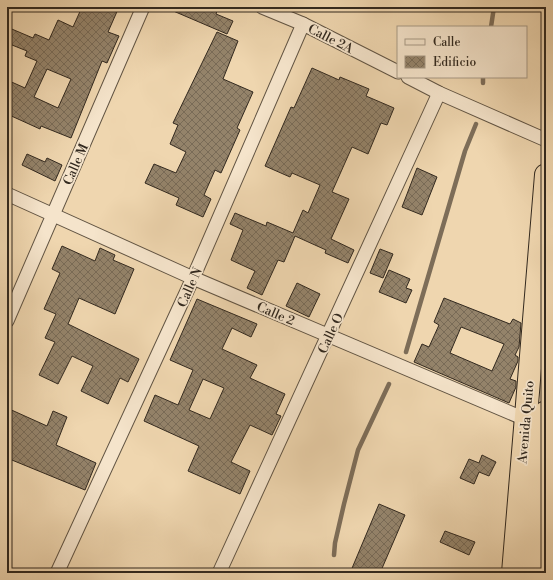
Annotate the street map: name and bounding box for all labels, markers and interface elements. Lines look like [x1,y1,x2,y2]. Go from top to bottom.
street label: Calle 2A [305,21,357,58]
legend [397,26,527,78]
text: Calle [433,35,460,50]
text: Edificio [433,55,476,70]
street label: Calle M [60,141,92,188]
street label: Calle N [174,265,206,310]
street label: Calle 2 [254,299,297,329]
street label: Calle O [315,311,347,356]
street label: Avenida Quito [514,380,538,465]

